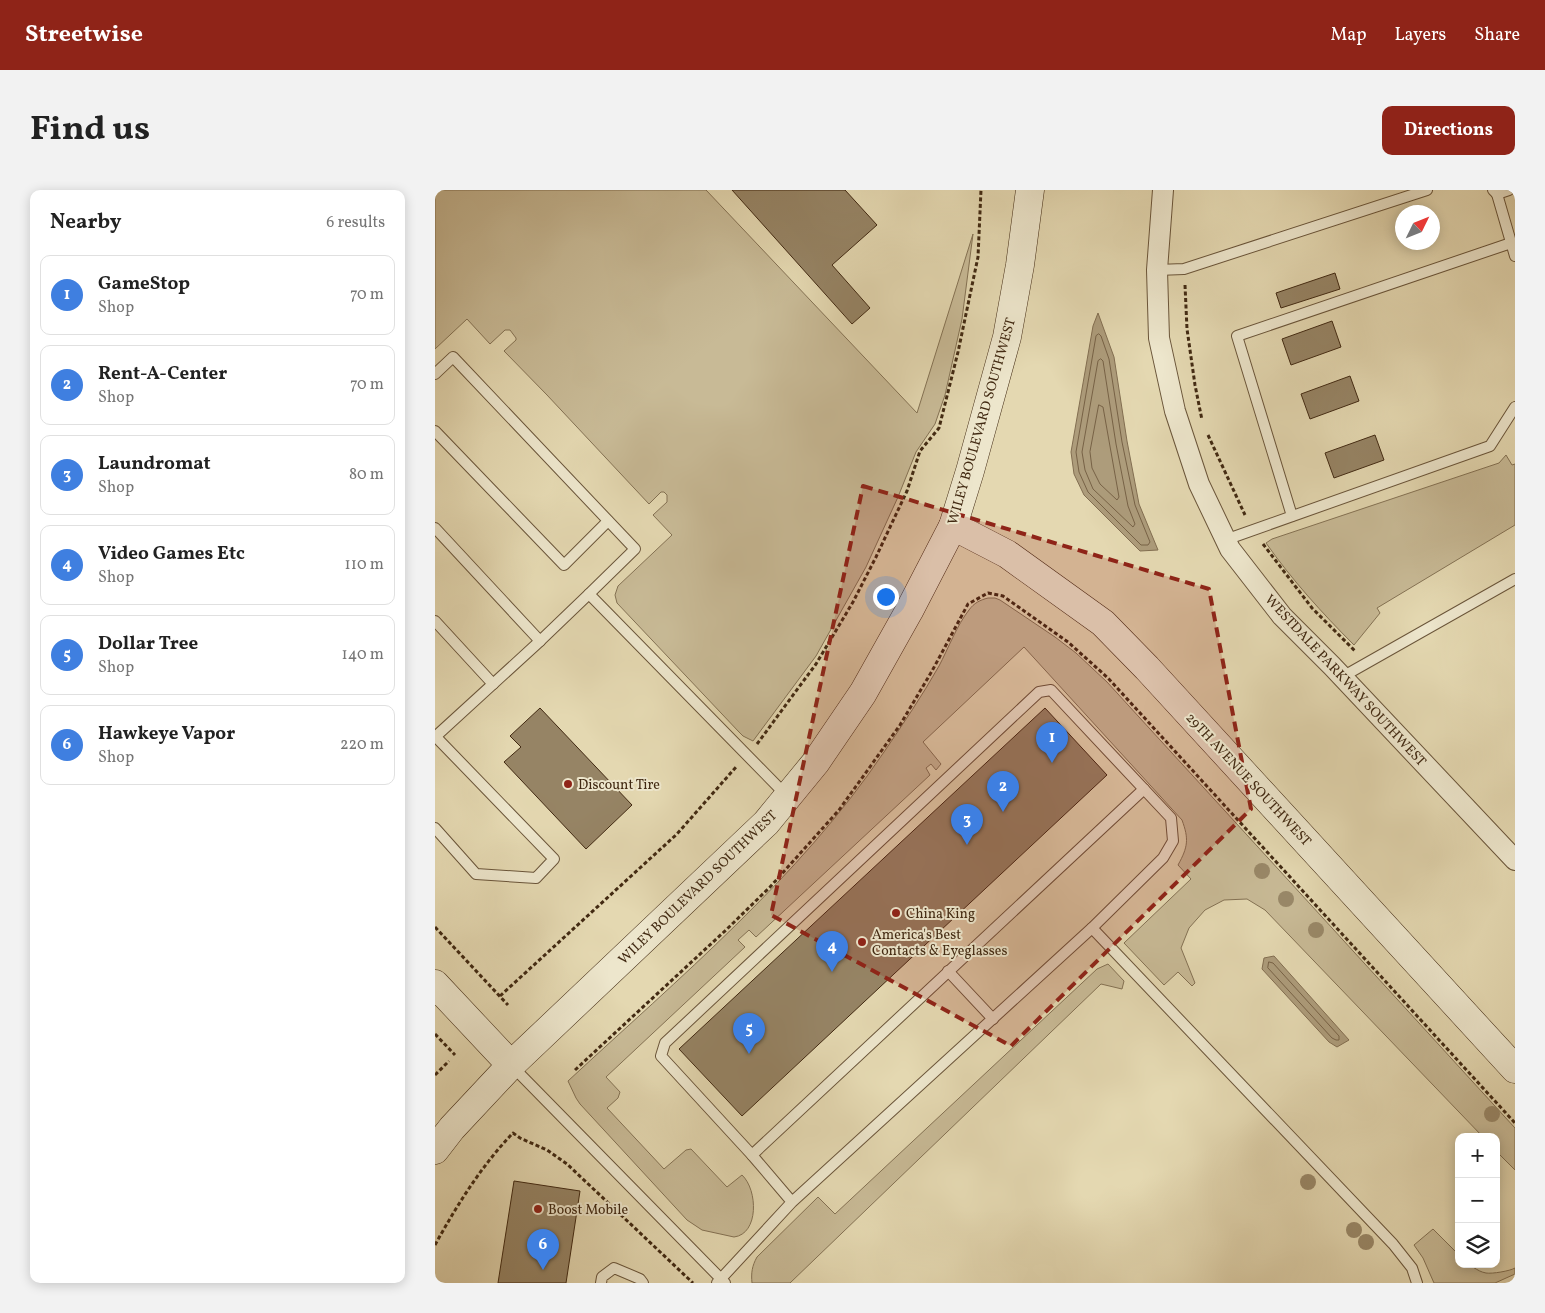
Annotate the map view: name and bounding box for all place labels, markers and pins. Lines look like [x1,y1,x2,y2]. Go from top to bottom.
pin: 1 [1036,722,1068,763]
pin: 2 [987,771,1019,812]
place label: Discount Tire [578,776,660,795]
marker: Discount Tire [562,778,574,790]
pin: 3 [951,804,983,845]
place label: China King [906,905,975,924]
marker: China King [890,907,902,919]
place label: America's Best Contacts & Eyeglasses [872,926,1007,961]
pin: 4 [816,931,848,972]
marker: America's Best Contacts & Eyeglasses [856,936,868,948]
pin: 5 [733,1013,765,1054]
place label: Boost Mobile [548,1201,628,1220]
marker: Boost Mobile [532,1203,544,1215]
pin: 6 [527,1229,559,1270]

